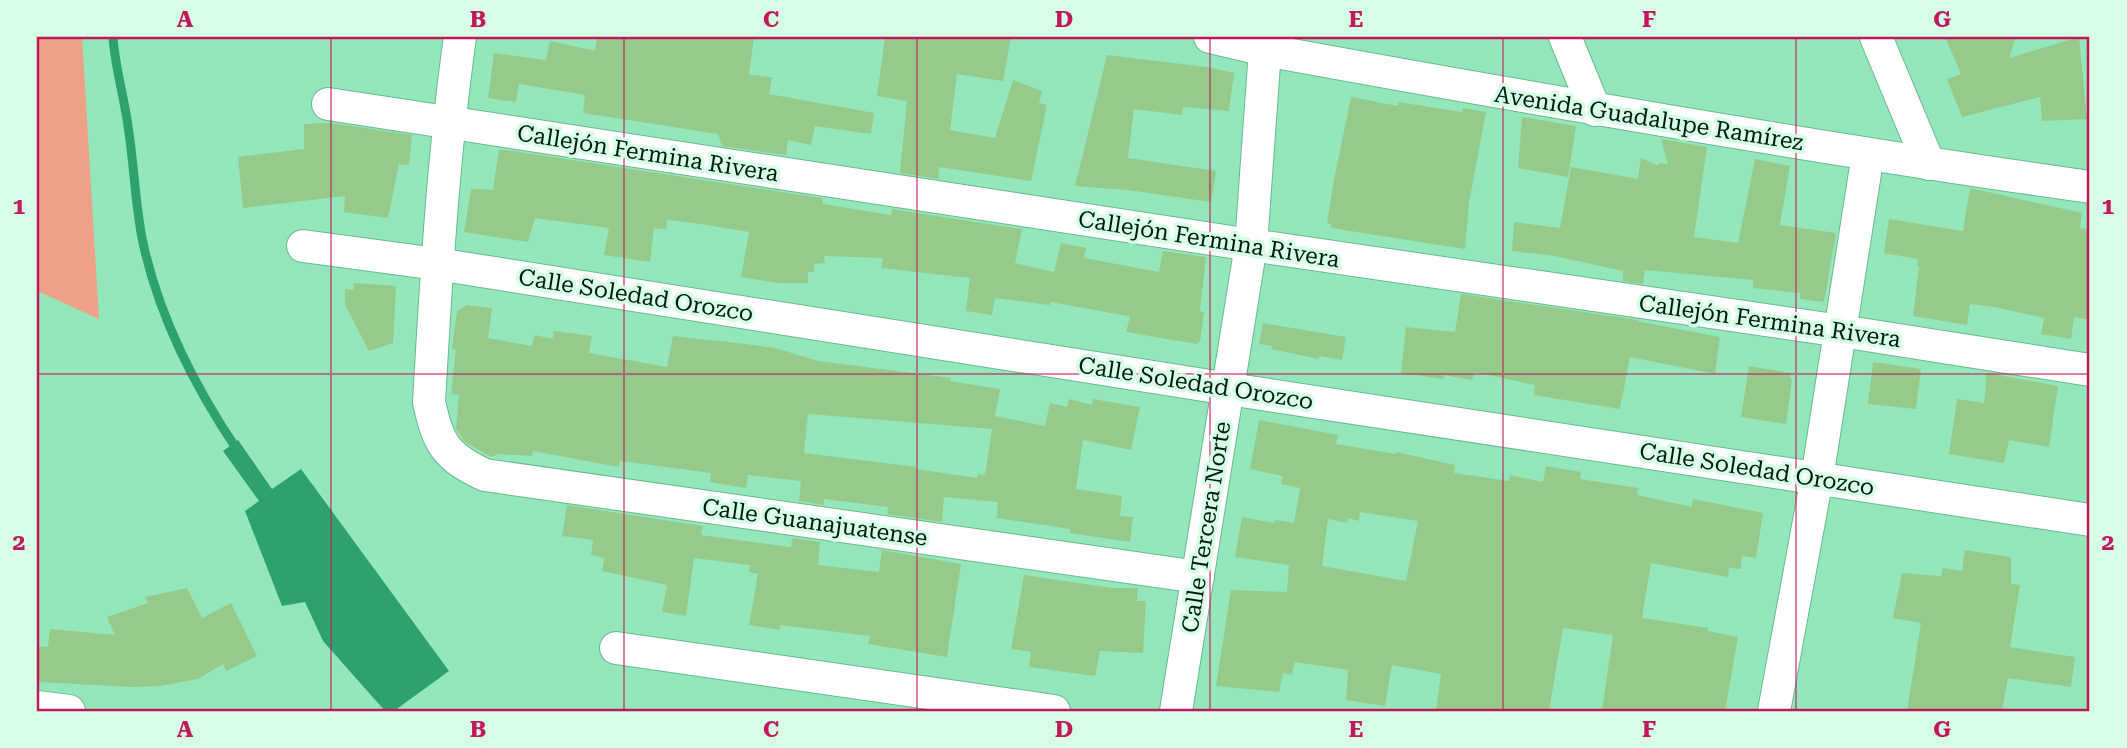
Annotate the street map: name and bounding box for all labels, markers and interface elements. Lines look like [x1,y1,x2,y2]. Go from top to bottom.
text: A [177,6,194,33]
text: B [470,6,486,33]
text: C [763,6,779,33]
text: D [1055,6,1073,33]
text: E [1349,6,1363,33]
text: F [1642,6,1656,33]
text: G [1933,6,1951,33]
street label: Avenida Guadalupe Ramírez [1493,81,1805,156]
street label: Callejón Fermina Rivera [515,119,781,188]
text: 1 [13,193,26,220]
text: 1 [2102,193,2115,220]
street label: Callejón Fermina Rivera [1076,205,1342,274]
street label: Calle Soledad Orozco [517,264,755,327]
street label: Callejón Fermina Rivera [1637,290,1903,353]
street label: Calle Soledad Orozco [1077,352,1315,415]
street label: Calle Tercera Norte [1176,420,1237,635]
street label: Calle Soledad Orozco [1638,438,1876,501]
street label: Calle Guanajuatense [701,493,929,552]
text: 2 [13,529,25,556]
text: 2 [2102,529,2114,556]
text: A [177,716,194,743]
text: B [470,716,486,743]
text: C [763,716,779,743]
text: D [1055,716,1073,743]
text: E [1349,716,1363,743]
text: F [1642,716,1656,743]
text: G [1933,716,1951,743]

